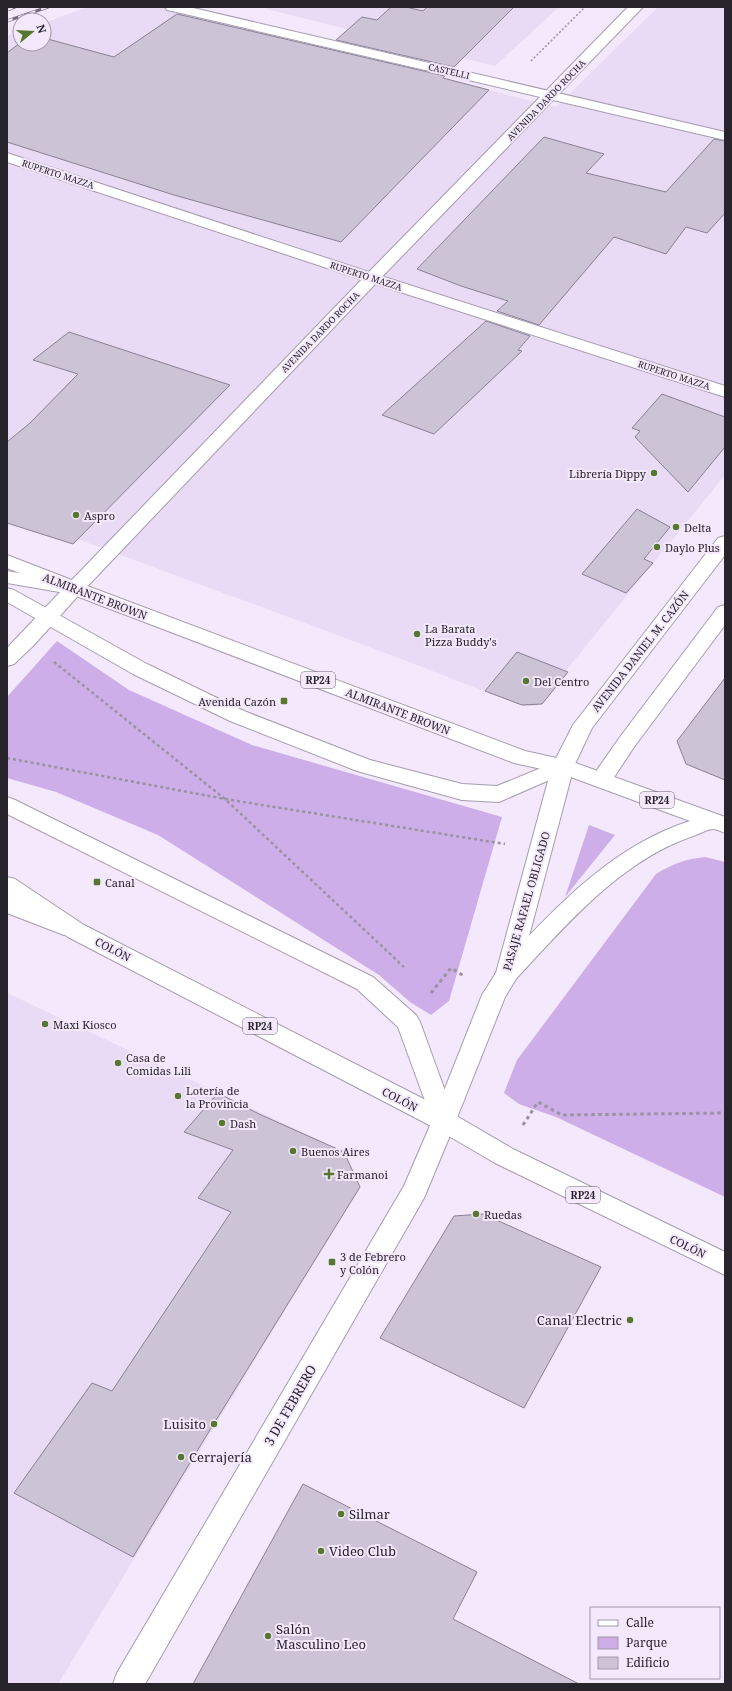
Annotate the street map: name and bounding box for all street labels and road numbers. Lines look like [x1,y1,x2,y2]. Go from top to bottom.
street label: AVENIDA DARDO ROCHA [504,56,589,143]
street label: CASTELLI [427,60,471,82]
street label: RUPERTO MAZZA [20,156,96,192]
street label: RUPERTO MAZZA [328,258,404,294]
street label: AVENIDA DARDO ROCHA [278,288,363,375]
street label: RUPERTO MAZZA [636,357,712,393]
street label: ALMIRANTE BROWN [41,569,150,623]
street label: AVENIDA DANIEL M. CAZÓN [588,587,692,715]
road number: RP24 [301,672,335,688]
street label: ALMIRANTE BROWN [344,684,453,738]
road number: RP24 [640,792,674,808]
street label: PASAJE RAFAEL OBLIGADO [499,830,553,972]
street label: COLÓN [93,934,134,965]
road number: RP24 [243,1018,277,1034]
street label: COLÓN [380,1084,421,1115]
road number: RP24 [566,1187,600,1203]
street label: COLÓN [667,1231,709,1261]
street label: 3 DE FEBRERO [260,1361,320,1449]

